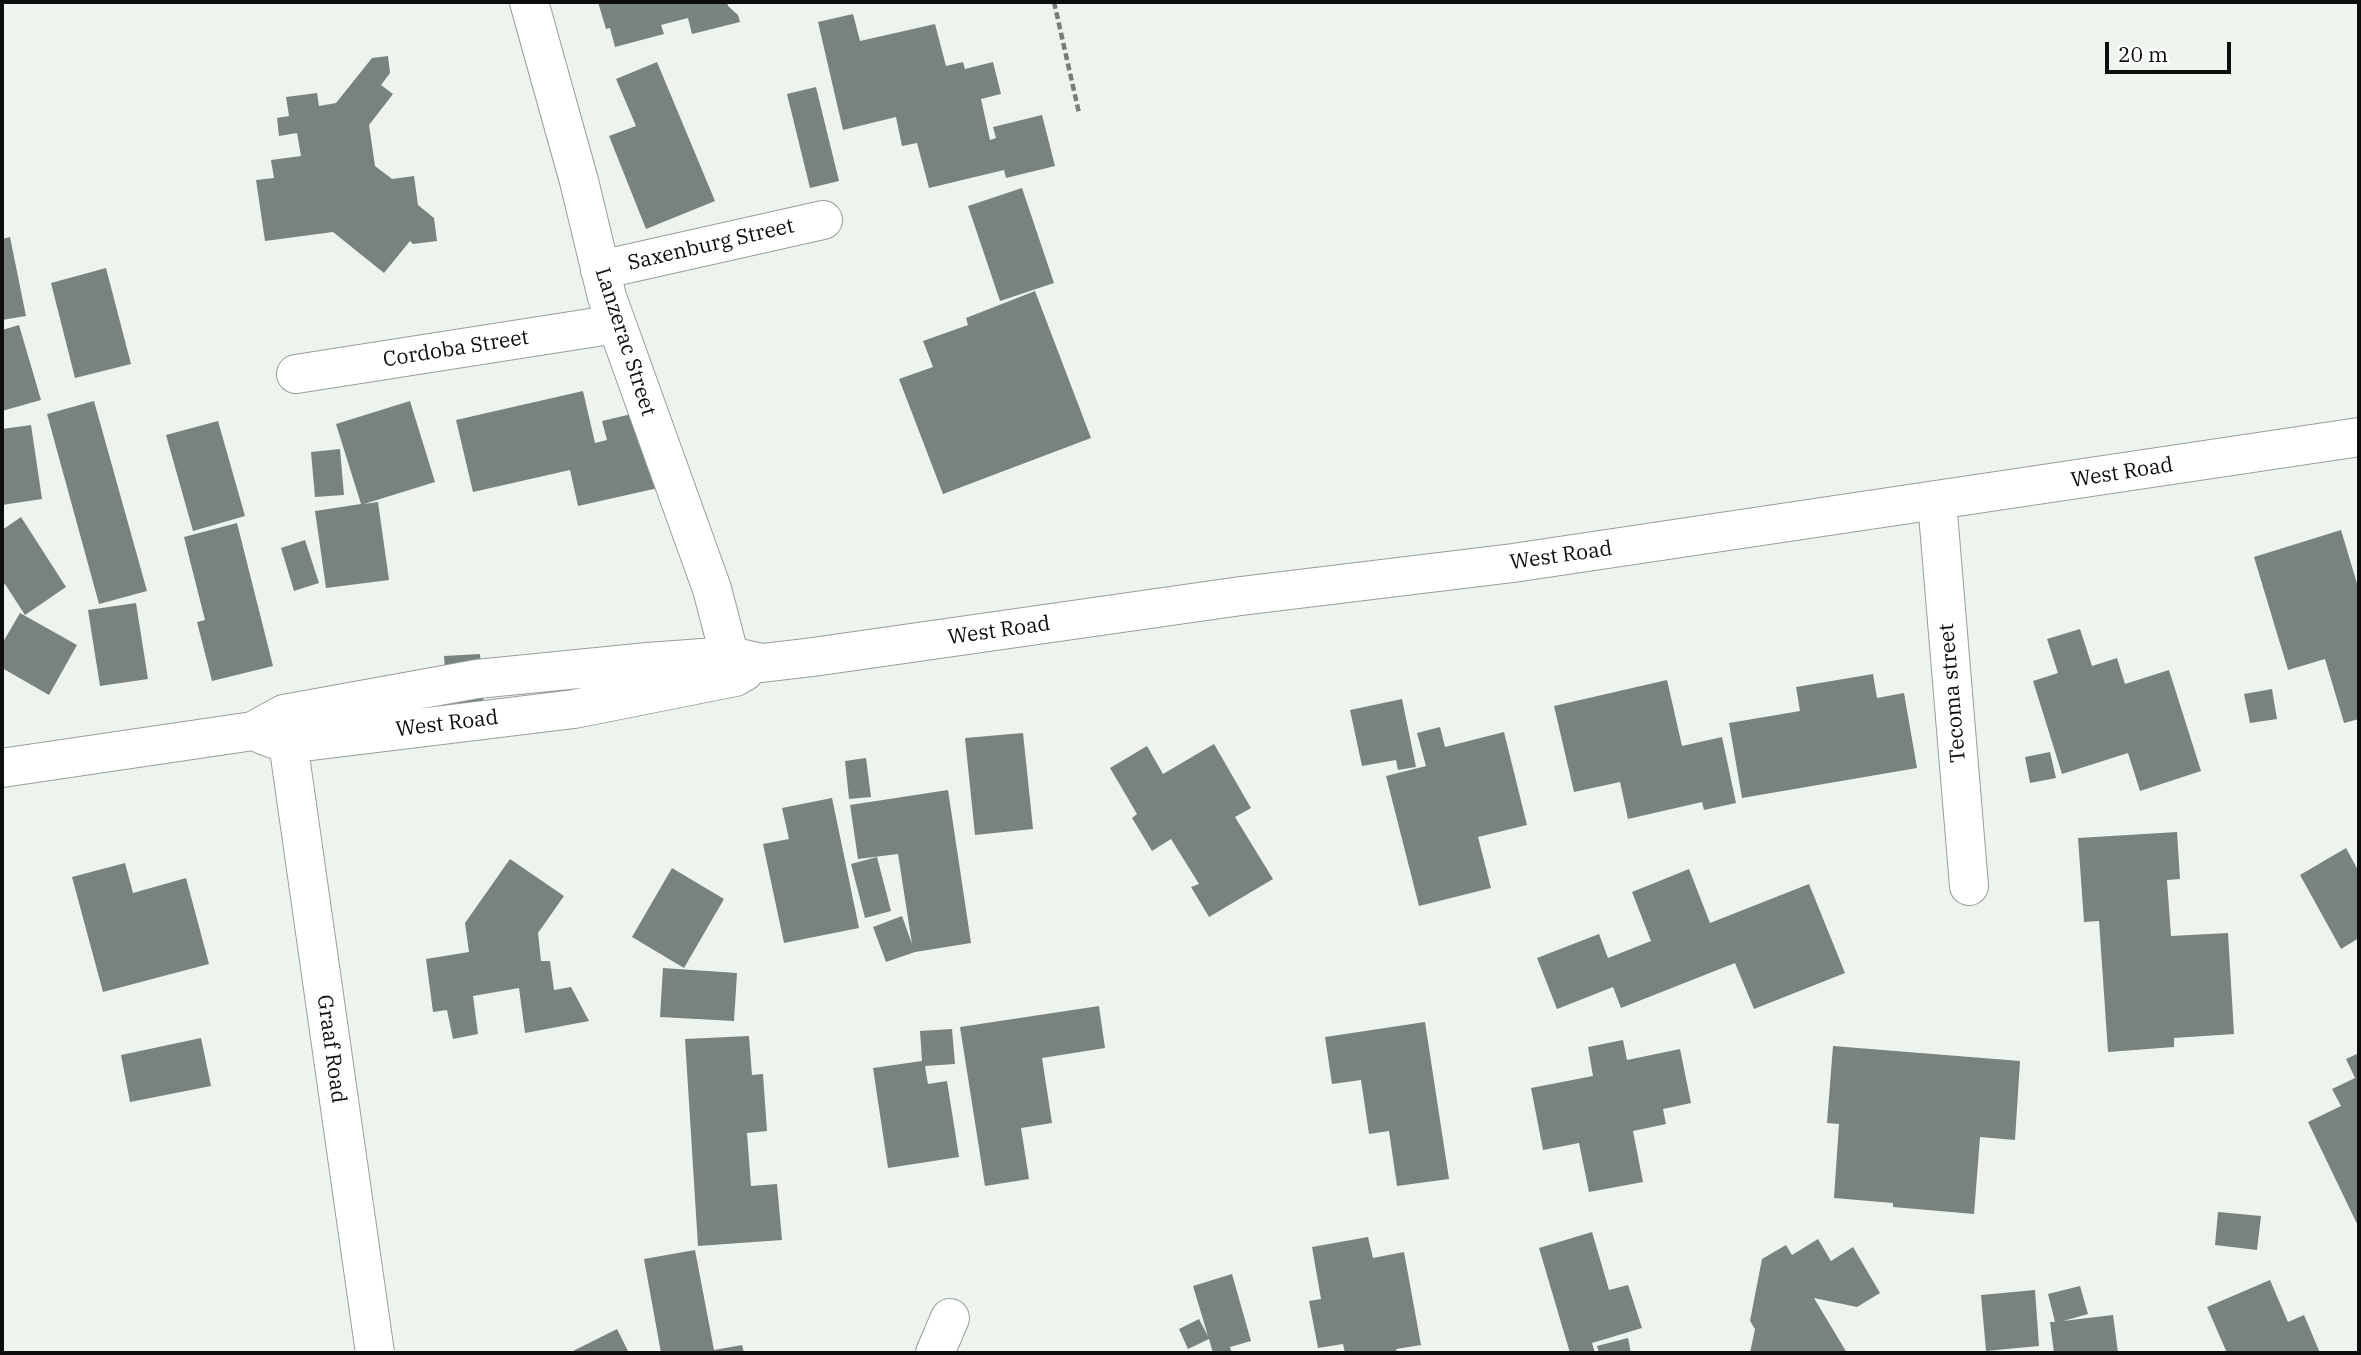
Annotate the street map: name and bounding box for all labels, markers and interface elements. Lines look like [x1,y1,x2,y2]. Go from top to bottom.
scale bar [2109,28,2235,72]
text: 20 m [2118,40,2168,68]
street label: Saxenburg Street [625,214,797,276]
street label: Lanzerac Street [589,265,661,419]
street label: Cordoba Street [381,325,531,373]
street label: West Road [2069,452,2175,494]
street label: West Road [1508,536,1614,576]
street label: West Road [946,611,1052,651]
street label: Tecoma street [1934,622,1972,764]
street label: West Road [394,705,500,743]
street label: Graaf Road [311,993,351,1105]

